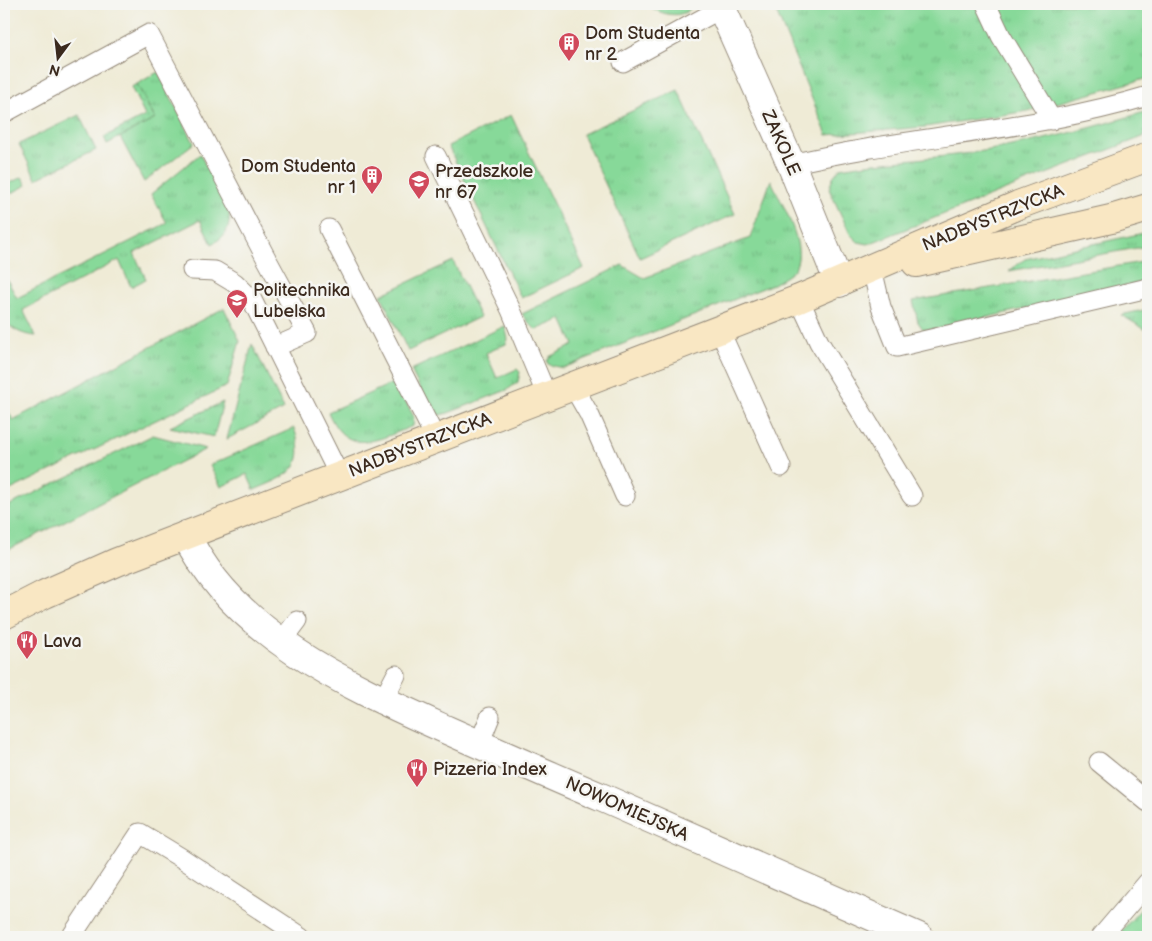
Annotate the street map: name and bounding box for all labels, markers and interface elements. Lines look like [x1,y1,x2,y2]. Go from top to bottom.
place label: Dom Studenta nr 2 [585,23,700,65]
building icon: Dom Studenta nr 2 [557,31,581,62]
north arrow [32,32,82,82]
text: N [47,61,62,80]
street label: ZAKOLE [757,106,805,179]
place label: Dom Studenta nr 1 [241,156,356,198]
place label: Przedszkole nr 67 [435,161,534,203]
building icon: Dom Studenta nr 1 [360,164,384,195]
school or university icon: Przedszkole nr 67 [407,169,431,200]
street label: NADBYSTRZYCKA [919,180,1067,256]
place label: Politechnika Lubelska [253,280,350,322]
school or university icon: Politechnika Lubelska [225,288,249,319]
street label: NADBYSTRZYCKA [346,408,494,482]
restaurant icon: Lava [15,629,39,660]
place label: Lava [43,631,82,652]
restaurant icon: Pizzeria Index [405,757,429,788]
place label: Pizzeria Index [433,759,547,780]
street label: NOWOMIEJSKA [562,772,692,846]

